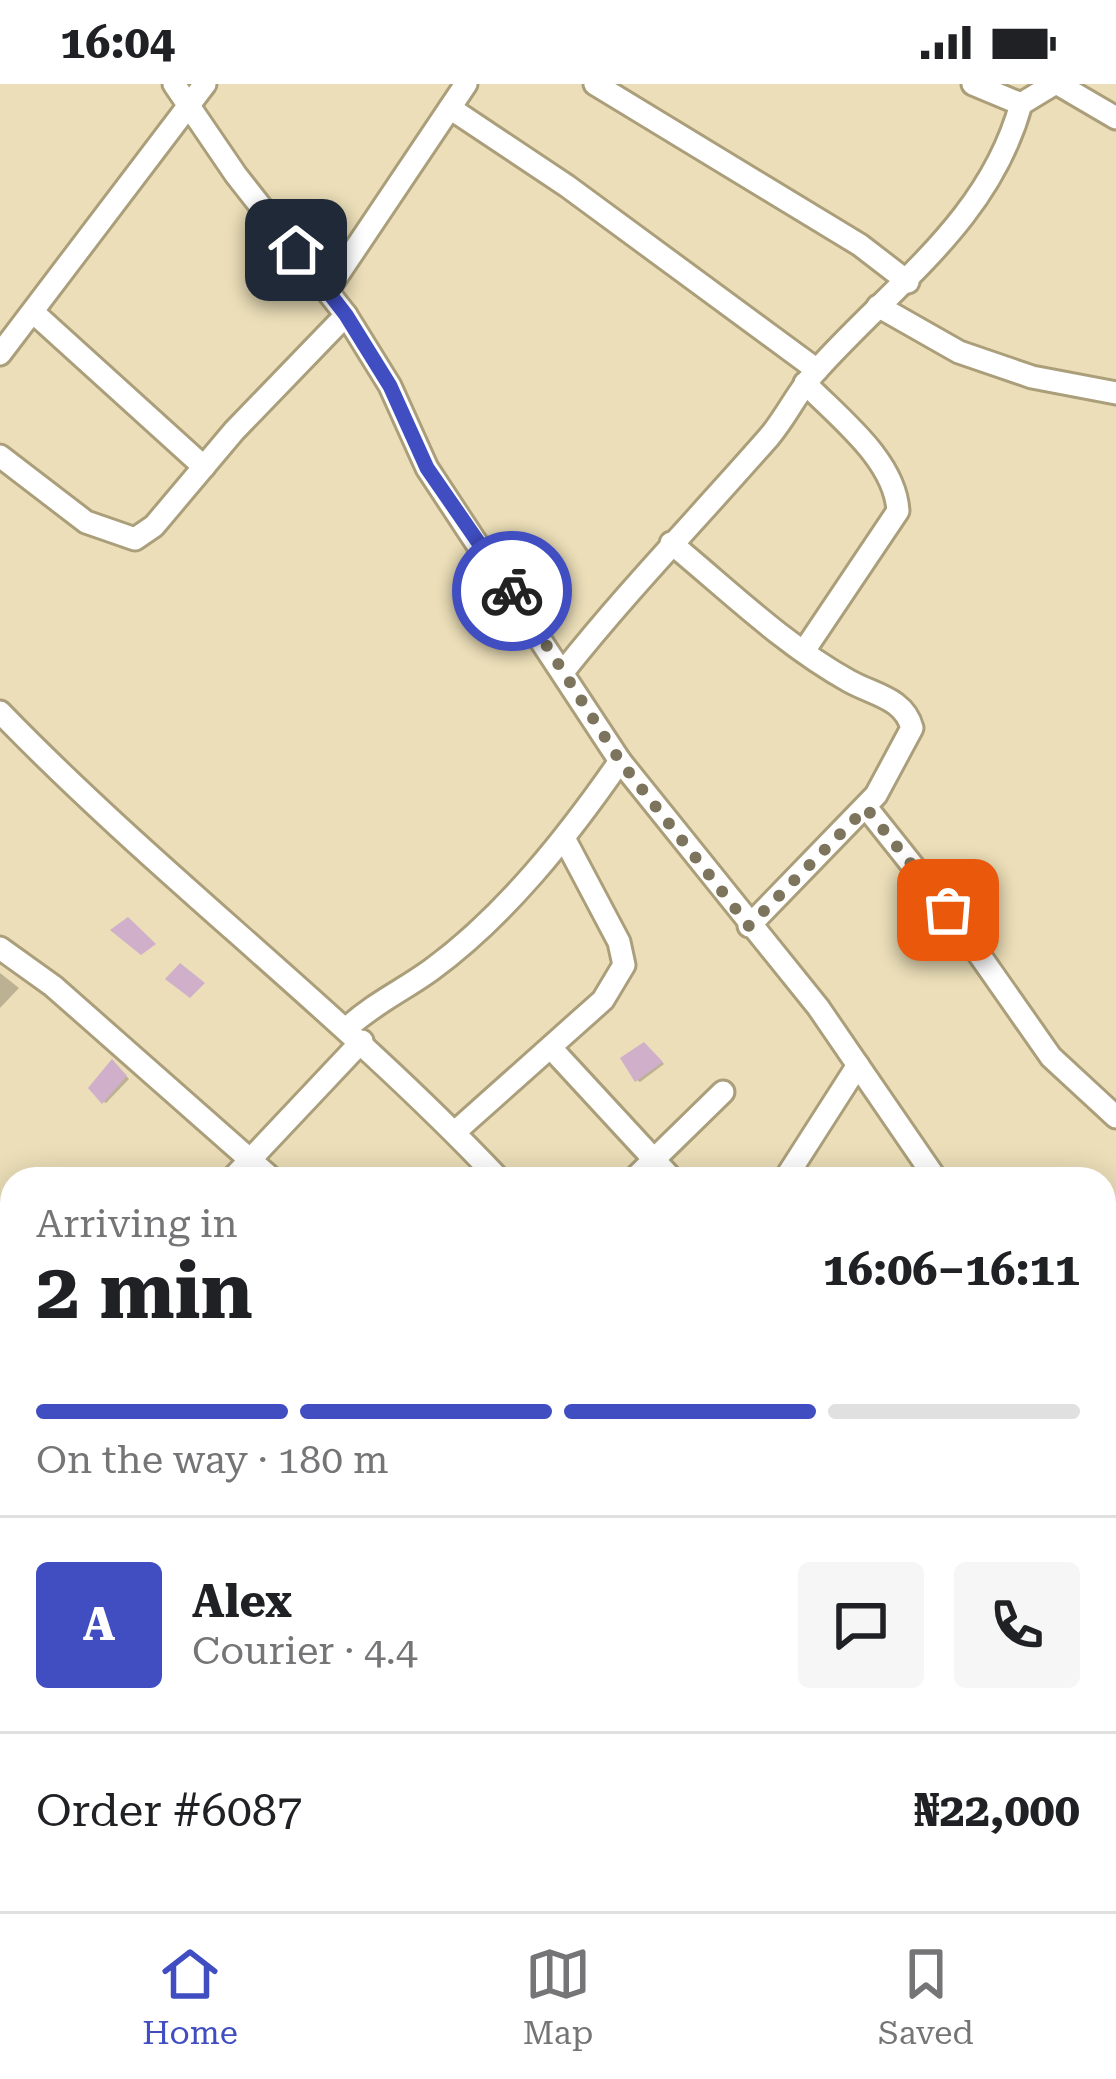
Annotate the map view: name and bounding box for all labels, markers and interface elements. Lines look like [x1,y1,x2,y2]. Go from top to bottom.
text: 16:04 [60,16,175,69]
pin [245,199,347,301]
icon: home [263,217,329,283]
courier [452,531,572,651]
icon: bike [479,558,545,624]
pin [897,859,999,961]
icon: bag [915,877,981,943]
text: Arriving in [36,1201,238,1247]
text: 16:06–16:11 [823,1243,1080,1296]
text: 2 min [36,1246,253,1337]
text: On the way · 180 m [36,1437,388,1483]
button: chat [798,1562,924,1688]
button: phone [954,1562,1080,1688]
text: Alex [192,1575,292,1628]
text: A [83,1598,115,1651]
text: Courier · 4.4 [192,1628,418,1674]
text: Order #6087 [36,1784,302,1837]
text: ₦22,000 [914,1784,1080,1837]
tab: Home [142,1941,238,2052]
tab: Map [523,1941,593,2052]
tab: Saved [878,1941,974,2052]

